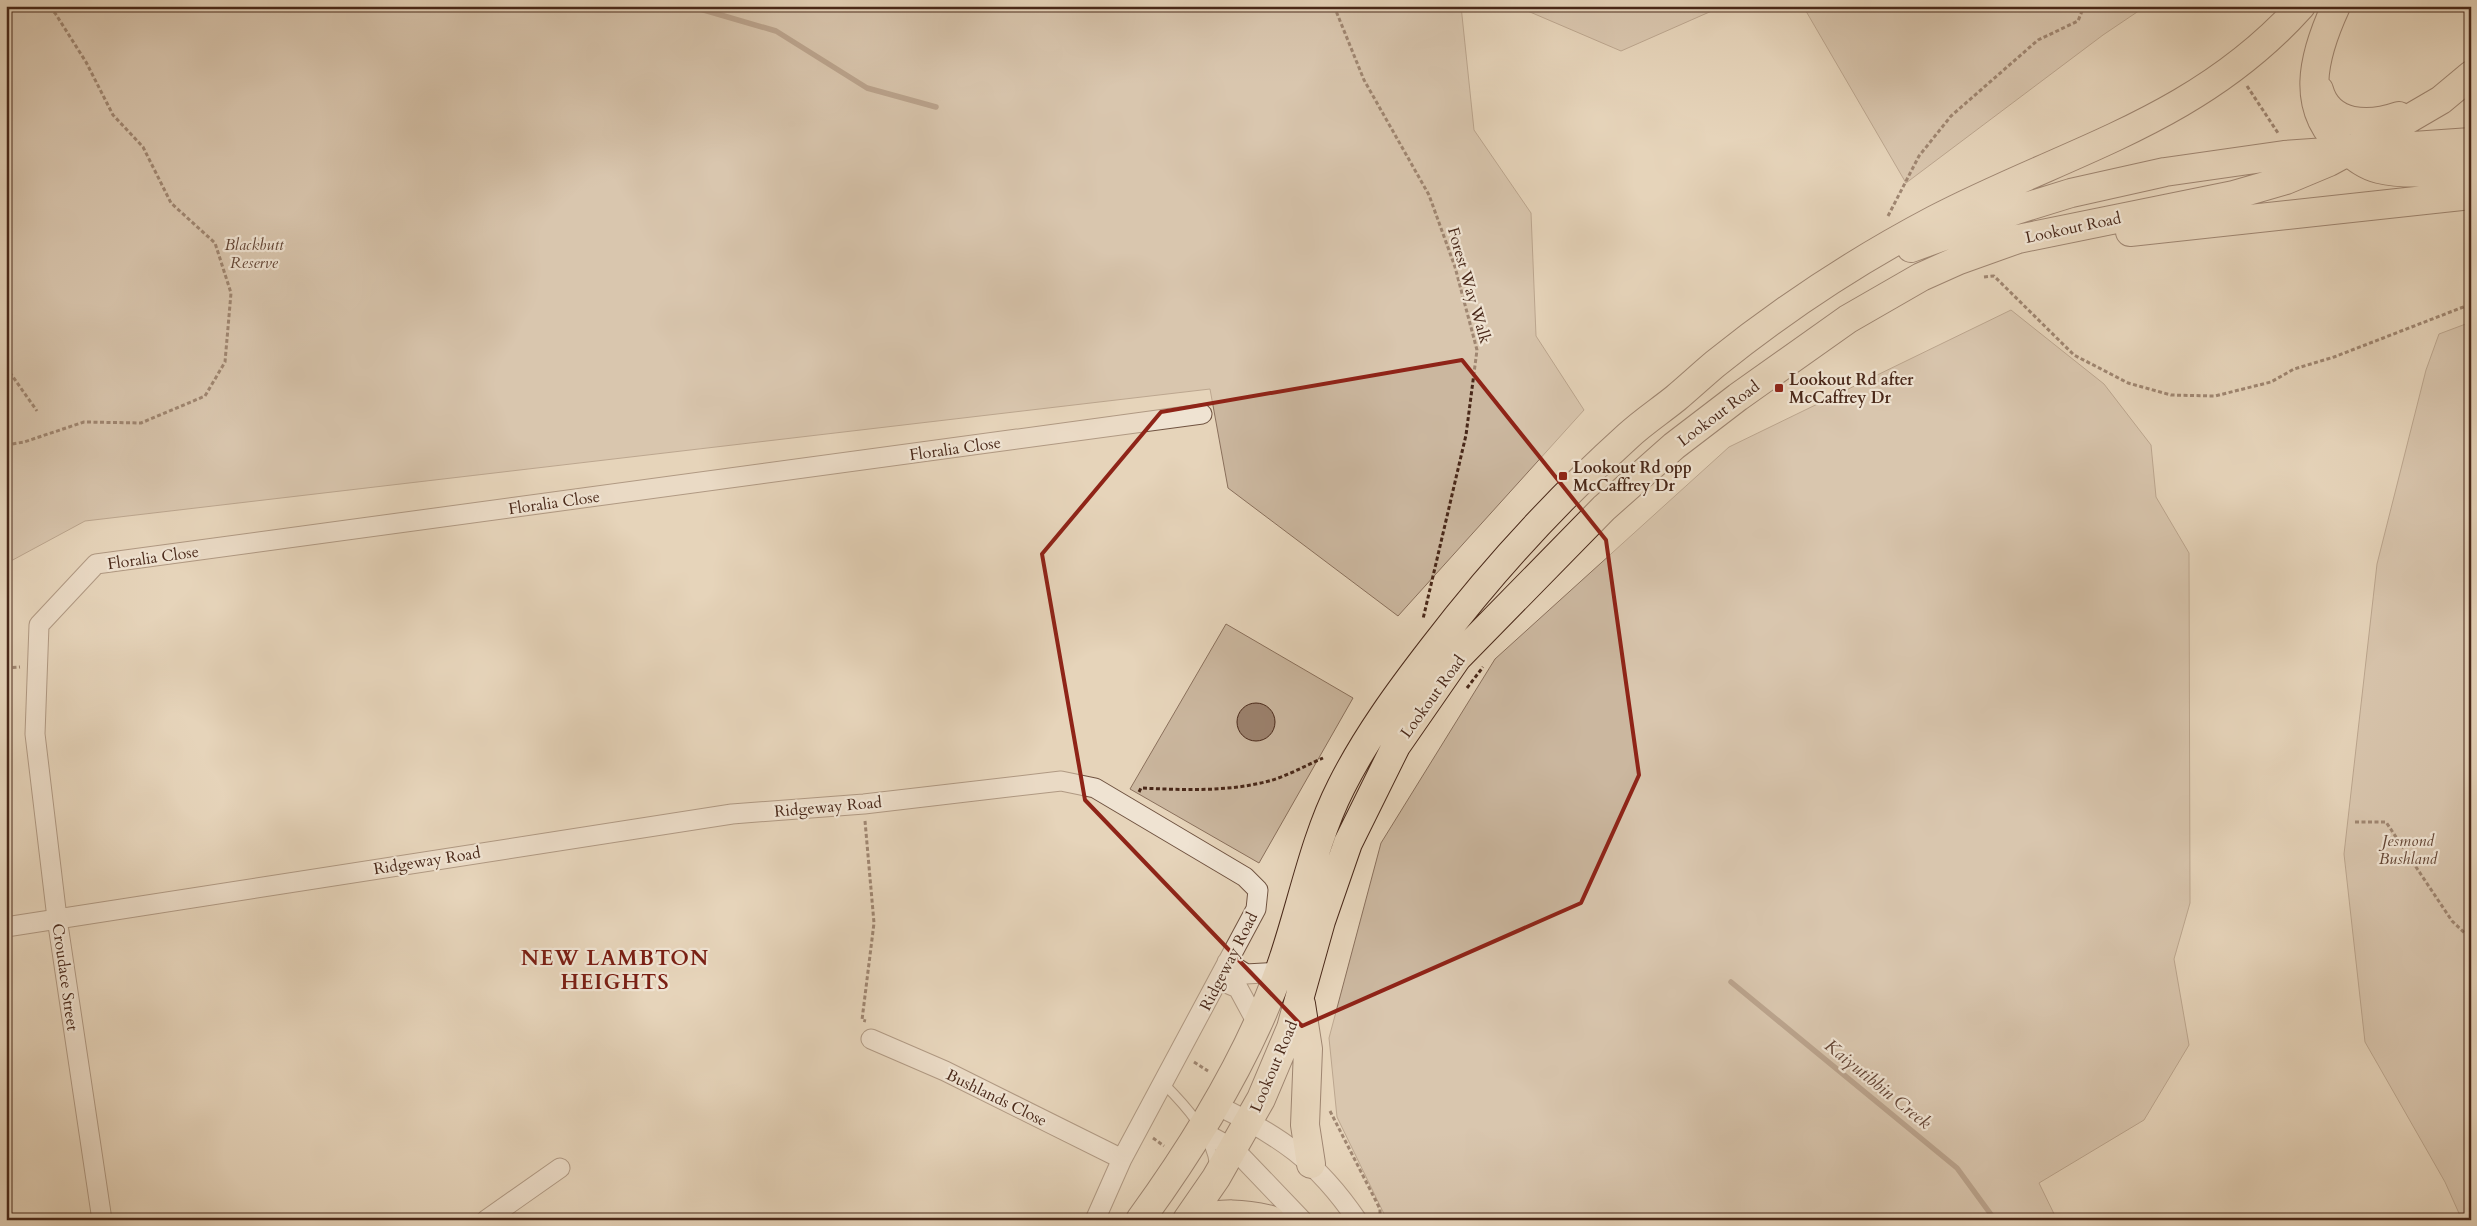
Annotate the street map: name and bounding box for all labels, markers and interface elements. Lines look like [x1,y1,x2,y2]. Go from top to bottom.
street label: Lookout Road [2023,207,2124,249]
street label: Forest Way Walk [1442,225,1496,346]
park label: Blackbutt Reserve [224,234,284,274]
place label: Lookout Rd after McCaffrey Dr [1789,369,1914,409]
street label: Lookout Road [1673,375,1765,452]
marker: Lookout Rd after McCaffrey Dr [1773,382,1785,394]
street label: Floralia Close [908,432,1002,466]
place label: Lookout Rd opp McCaffrey Dr [1573,457,1692,497]
marker: Lookout Rd opp McCaffrey Dr [1557,470,1569,482]
street label: Floralia Close [507,486,601,520]
street label: Floralia Close [106,541,200,575]
street label: Lookout Road [1395,650,1471,742]
street label: Ridgeway Road [773,791,883,823]
park label: Jesmond Bushland [2378,830,2439,870]
street label: Ridgeway Road [372,842,483,880]
street label: Ridgeway Road [1195,908,1263,1015]
street label: Croudace Street [47,922,83,1032]
district label: NEW LAMBTON HEIGHTS [521,944,709,997]
street label: Lookout Road [1245,1017,1303,1116]
water label: Kaiyutibbin Creek [1819,1034,1936,1135]
street label: Bushlands Close [942,1064,1051,1132]

